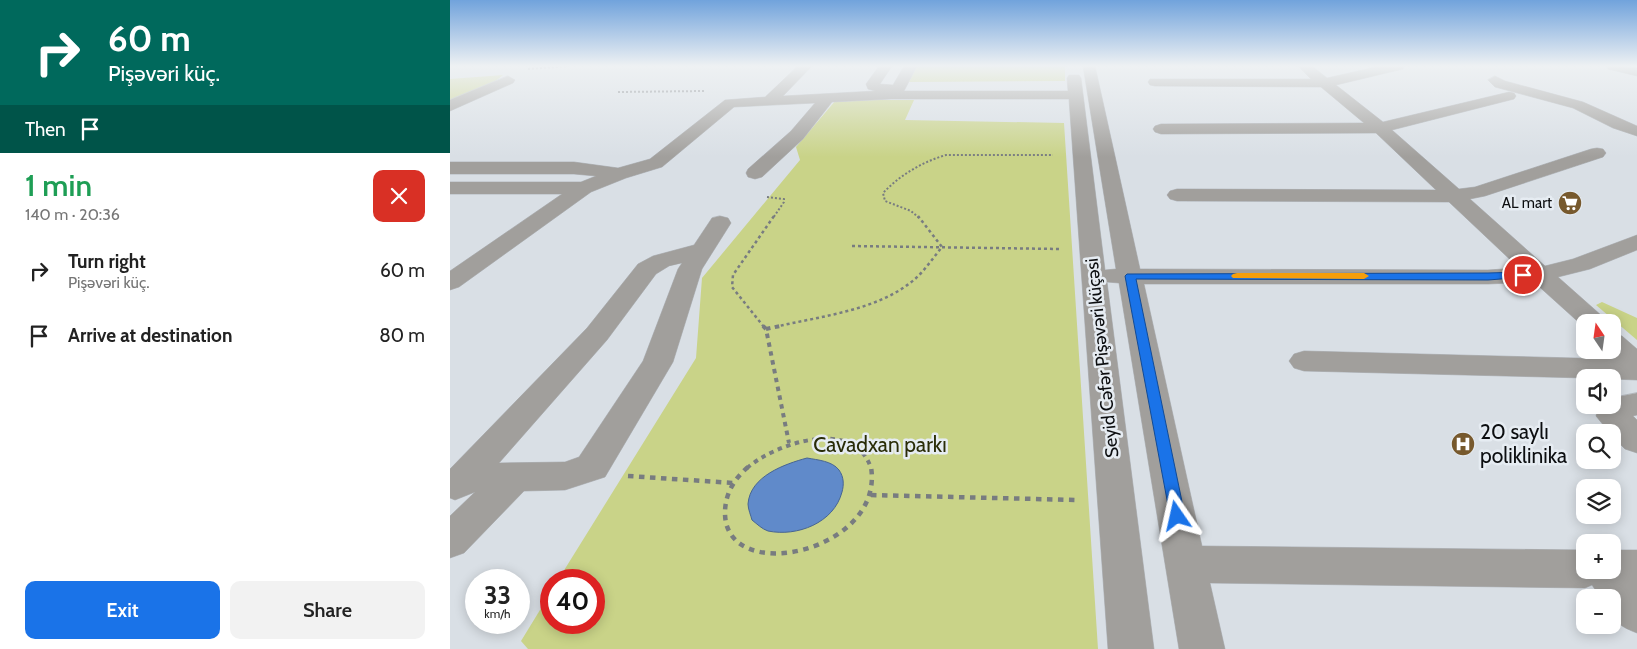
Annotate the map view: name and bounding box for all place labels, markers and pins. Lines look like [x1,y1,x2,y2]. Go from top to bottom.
supermarket icon: AL mart [1557,190,1583,216]
place label: AL mart [1502,194,1552,212]
pin [1502,254,1544,296]
place label: 20 saylı poliklinika [1480,419,1567,468]
hospital icon: 20 saylı poliklinika [1450,431,1476,457]

